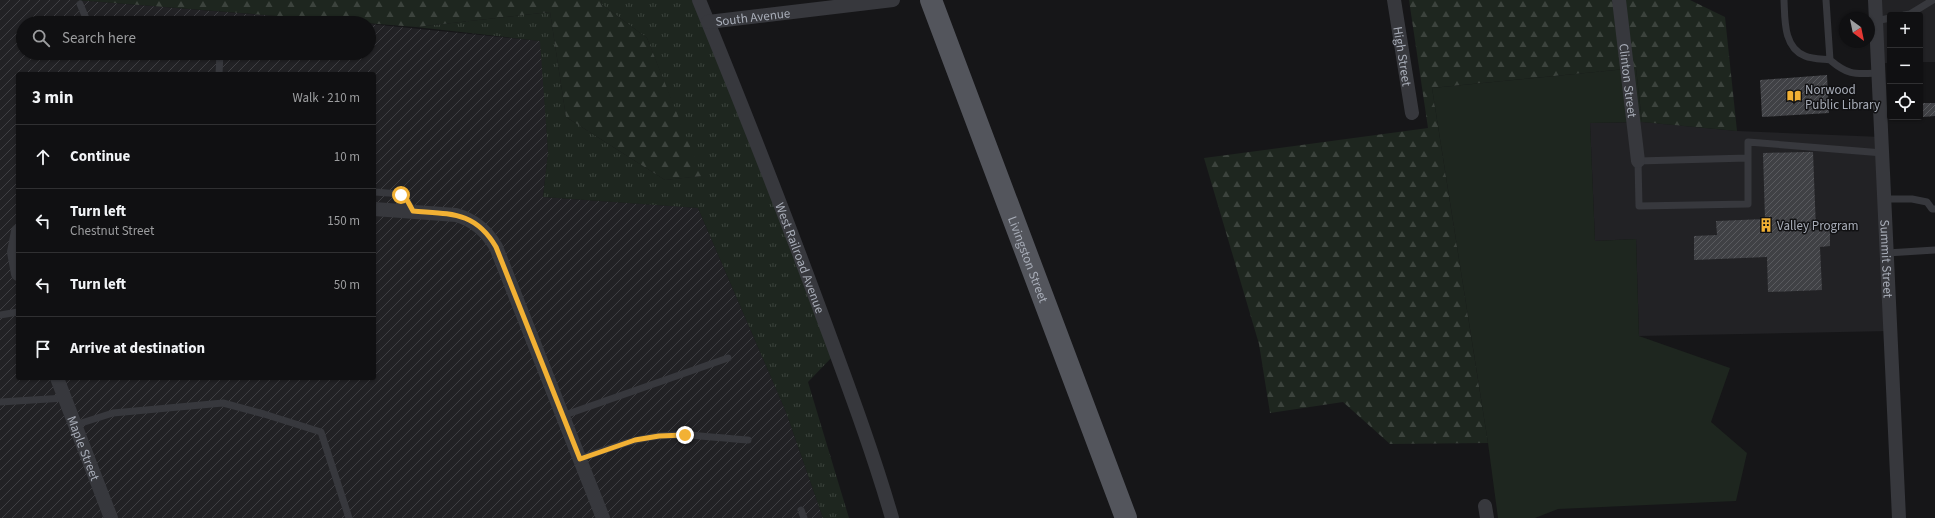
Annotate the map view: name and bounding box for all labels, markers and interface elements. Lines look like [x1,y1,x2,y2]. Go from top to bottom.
street label: South Avenue [714,4,791,31]
north arrow [1839,12,1875,48]
map controls [1887,12,1923,120]
button: + [1887,12,1923,48]
search box [16,16,376,60]
street label: High Street [1388,25,1416,88]
icon: search [30,27,52,49]
text: Search here [62,28,136,49]
street label: Clinton Street [1614,42,1641,119]
button: − [1887,48,1923,84]
place label: Norwood Public Library [1805,81,1880,114]
button: locate [1887,84,1923,120]
text: 3 min [32,86,73,110]
library icon: Norwood Public Library [1786,88,1802,104]
text: Walk · 210 m [292,89,360,107]
icon: ahead [32,146,54,168]
text: Continue [70,146,130,167]
text: 10 m [334,148,360,166]
route start [392,186,410,204]
street label: West Railroad Avenue [770,200,829,316]
text: Turn left [70,201,126,222]
icon: left [32,210,54,232]
text: 150 m [327,212,360,230]
street label: Livingston Street [1003,214,1052,306]
building icon: Valley Program [1758,217,1774,233]
place label: Valley Program [1777,217,1859,235]
street label: Summit Street [1875,219,1897,299]
text: Chestnut Street [70,222,154,240]
icon: left [32,274,54,296]
text: Turn left [70,274,126,295]
text: 50 m [334,276,360,294]
icon: arrive [32,338,54,360]
text: Arrive at destination [70,338,205,359]
street label: Maple Street [62,413,104,484]
route end [676,426,694,444]

